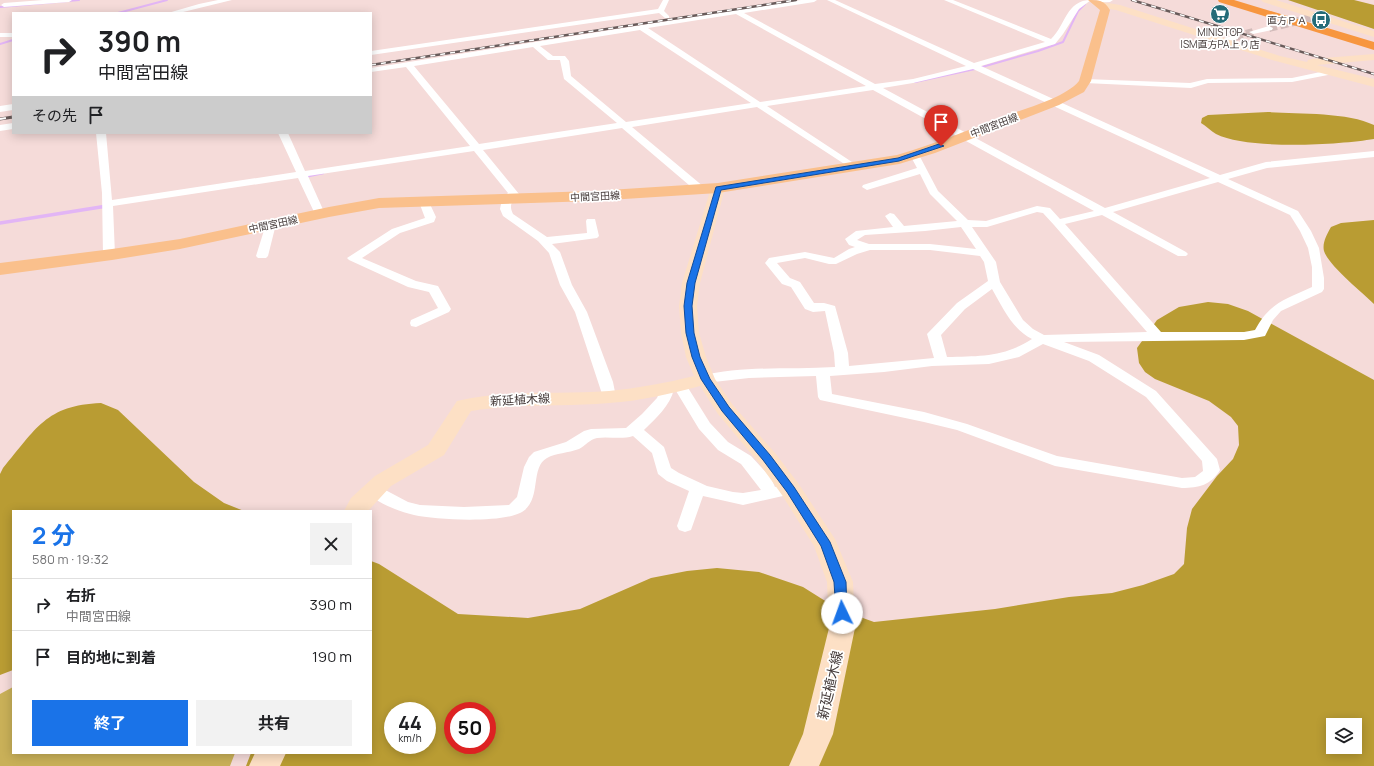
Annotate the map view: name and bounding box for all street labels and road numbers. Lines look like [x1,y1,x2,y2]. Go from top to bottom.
street label: 中間宮田線 [968,110,1020,140]
street label: 中間宮田線 [570,188,620,204]
street label: 中間宮田線 [247,212,299,236]
street label: 新延植木線 [490,389,550,410]
street label: 新延植木線 [812,649,847,721]

